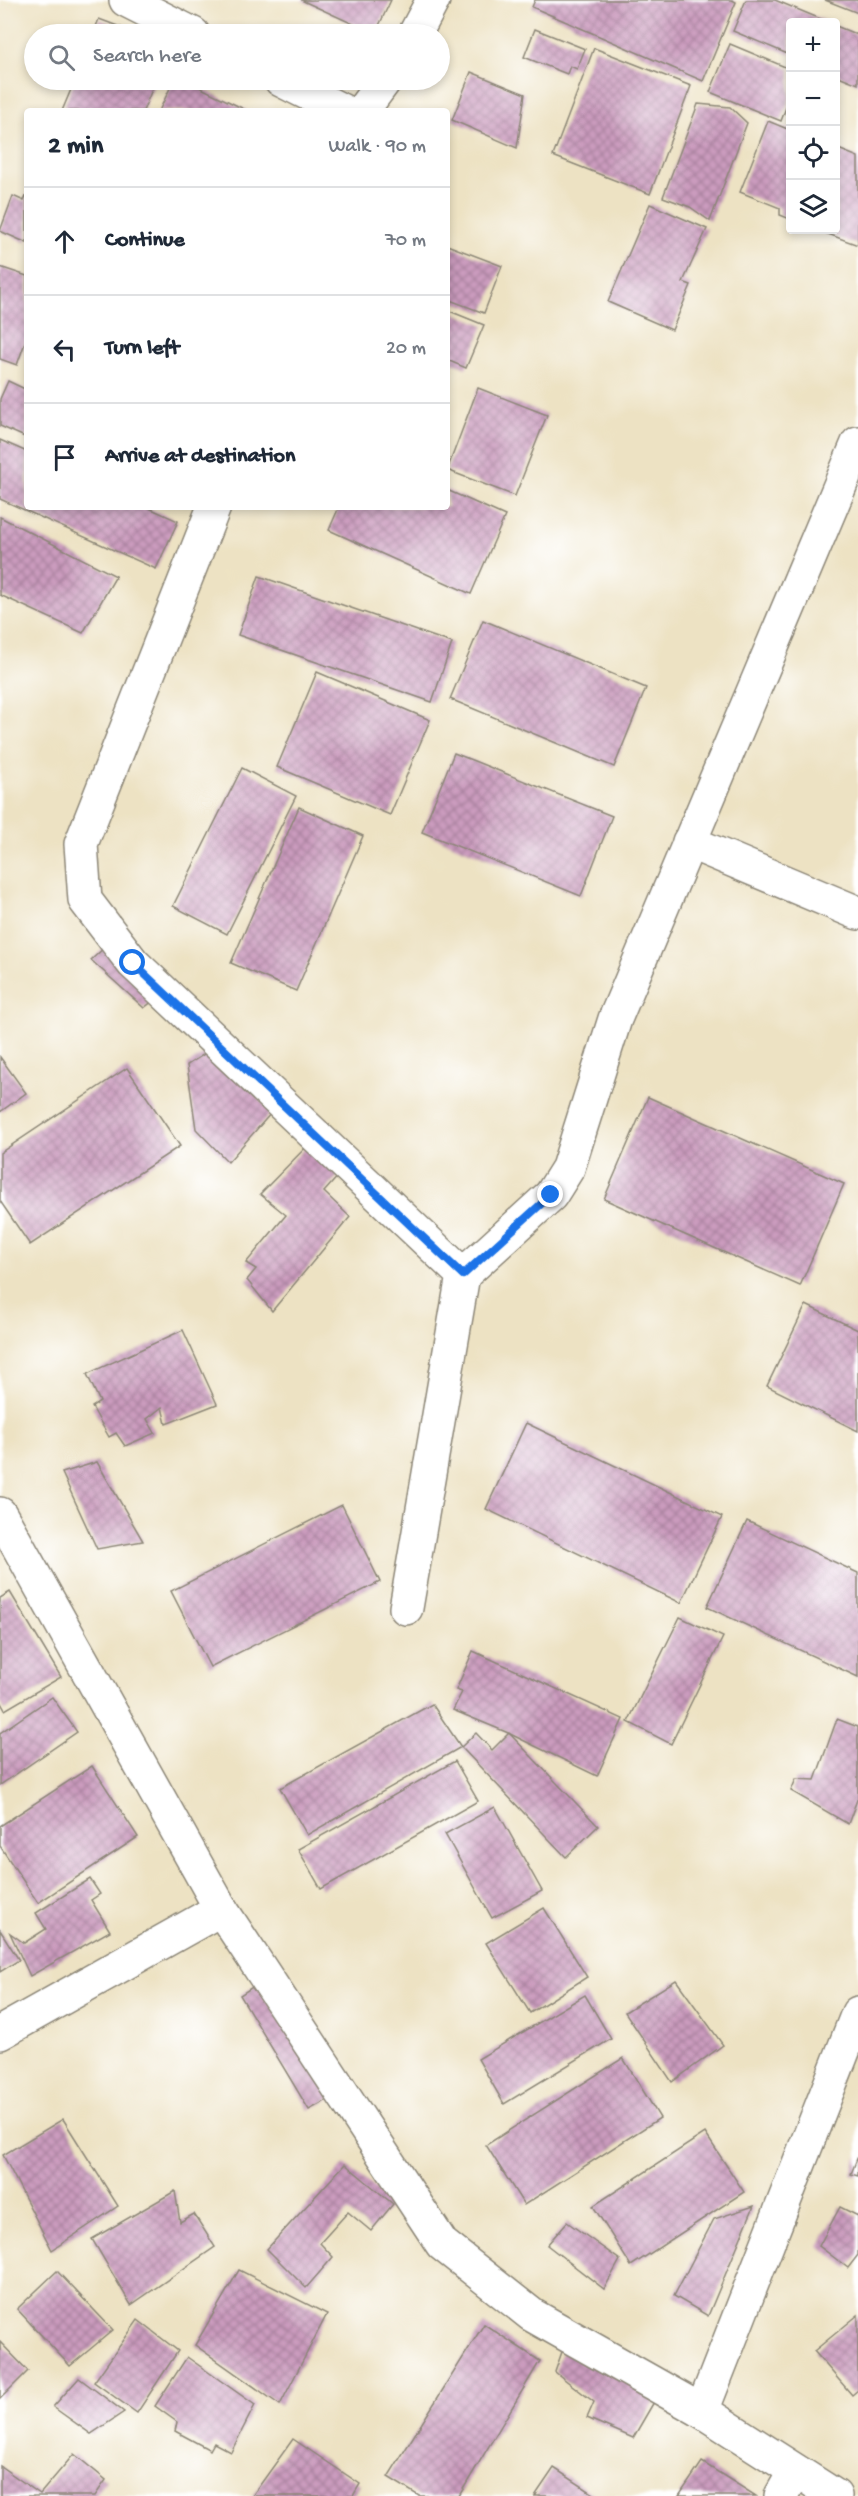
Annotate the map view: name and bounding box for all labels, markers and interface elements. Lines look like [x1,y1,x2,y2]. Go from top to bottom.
map controls [786,18,840,234]
button: + [786,18,840,72]
search box [24,24,450,90]
icon: search [45,41,78,74]
text: Search here [93,44,201,70]
button: − [786,72,840,126]
button: locate [786,126,840,180]
text: 2 min [48,132,103,163]
text: Walk · 90 m [329,136,426,159]
button: layers [786,180,840,234]
icon: ahead [48,225,81,258]
text: Continue [105,228,185,254]
text: 70 m [385,230,426,253]
icon: left [48,333,81,366]
text: Turn left [105,336,179,362]
text: 20 m [386,338,426,361]
icon: arrive [48,441,81,474]
text: Arrive at destination [105,444,295,470]
route start [119,949,145,975]
route end [537,1181,563,1207]

